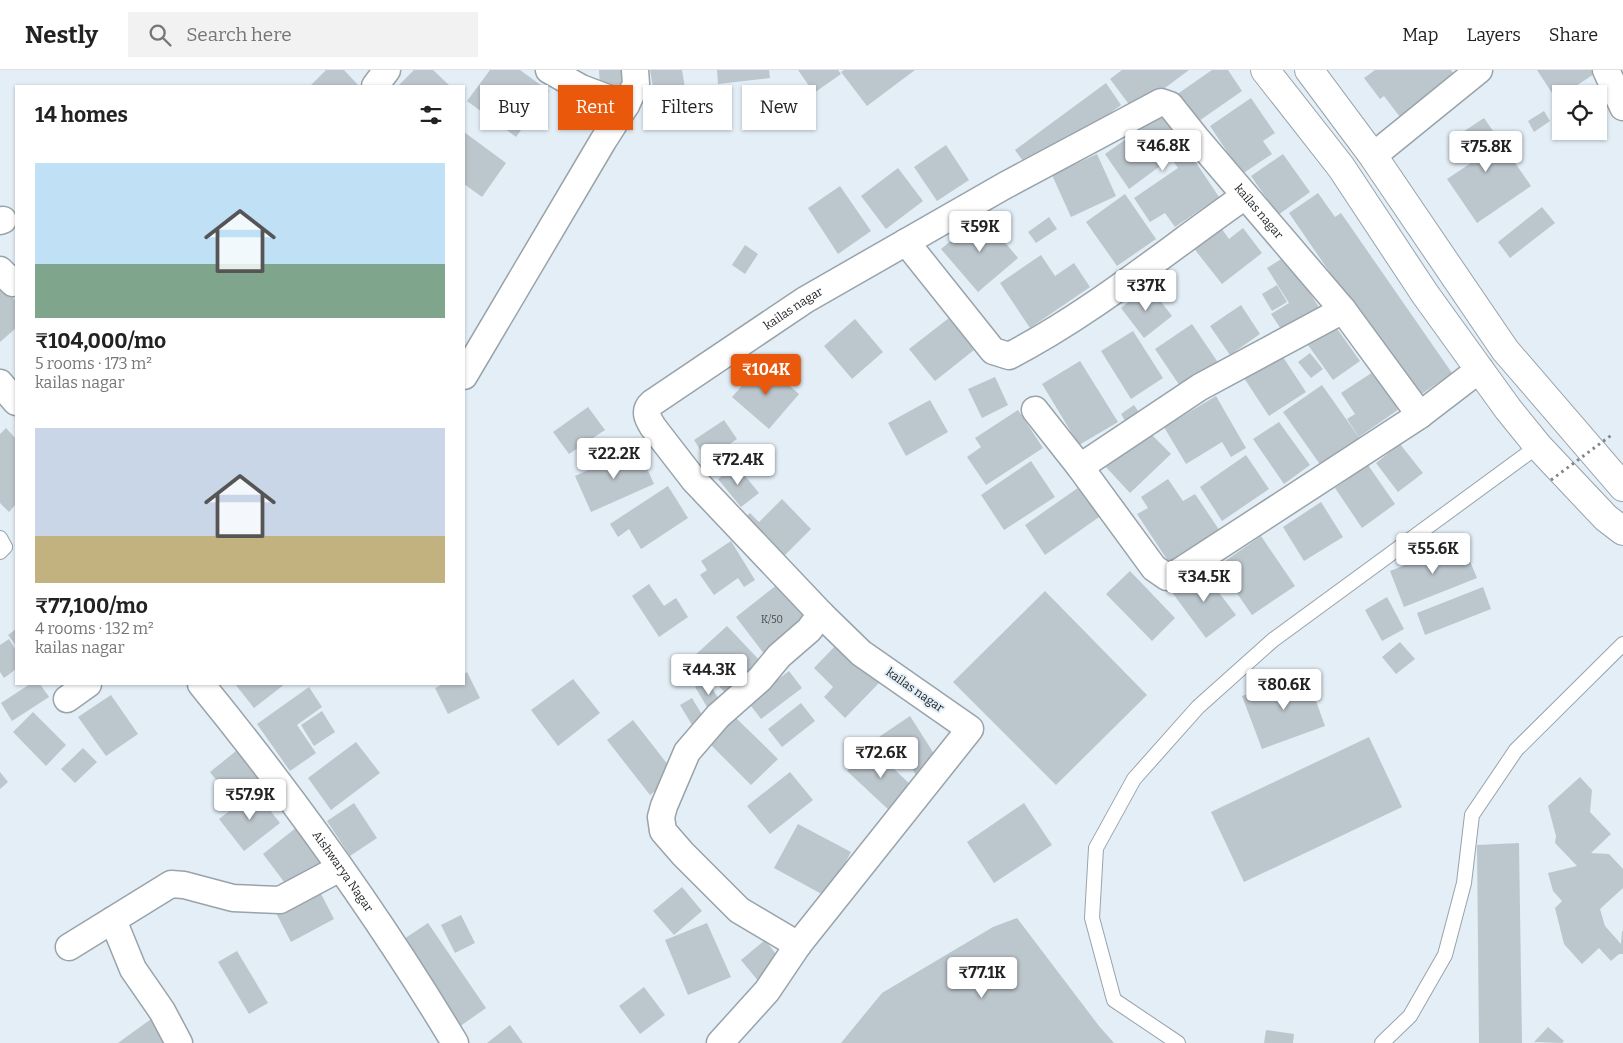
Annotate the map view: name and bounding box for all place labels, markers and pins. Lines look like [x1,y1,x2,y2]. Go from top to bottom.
pin: ₹46.8K [1122,129,1204,172]
pin: ₹75.8K [1445,131,1527,173]
pin: ₹59K [950,210,1010,253]
pin: ₹37K [1116,270,1176,312]
pin: ₹104K [731,354,801,396]
pin: ₹22.2K [573,438,655,480]
pin: ₹72.4K [697,444,779,486]
pin: ₹55.6K [1392,532,1474,575]
pin: ₹34.5K [1163,560,1245,603]
pin: ₹44.3K [668,654,750,696]
pin: ₹80.6K [1243,668,1325,711]
pin: ₹72.6K [840,736,922,779]
pin: ₹57.9K [209,778,291,821]
pin: ₹77.1K [941,956,1023,999]

